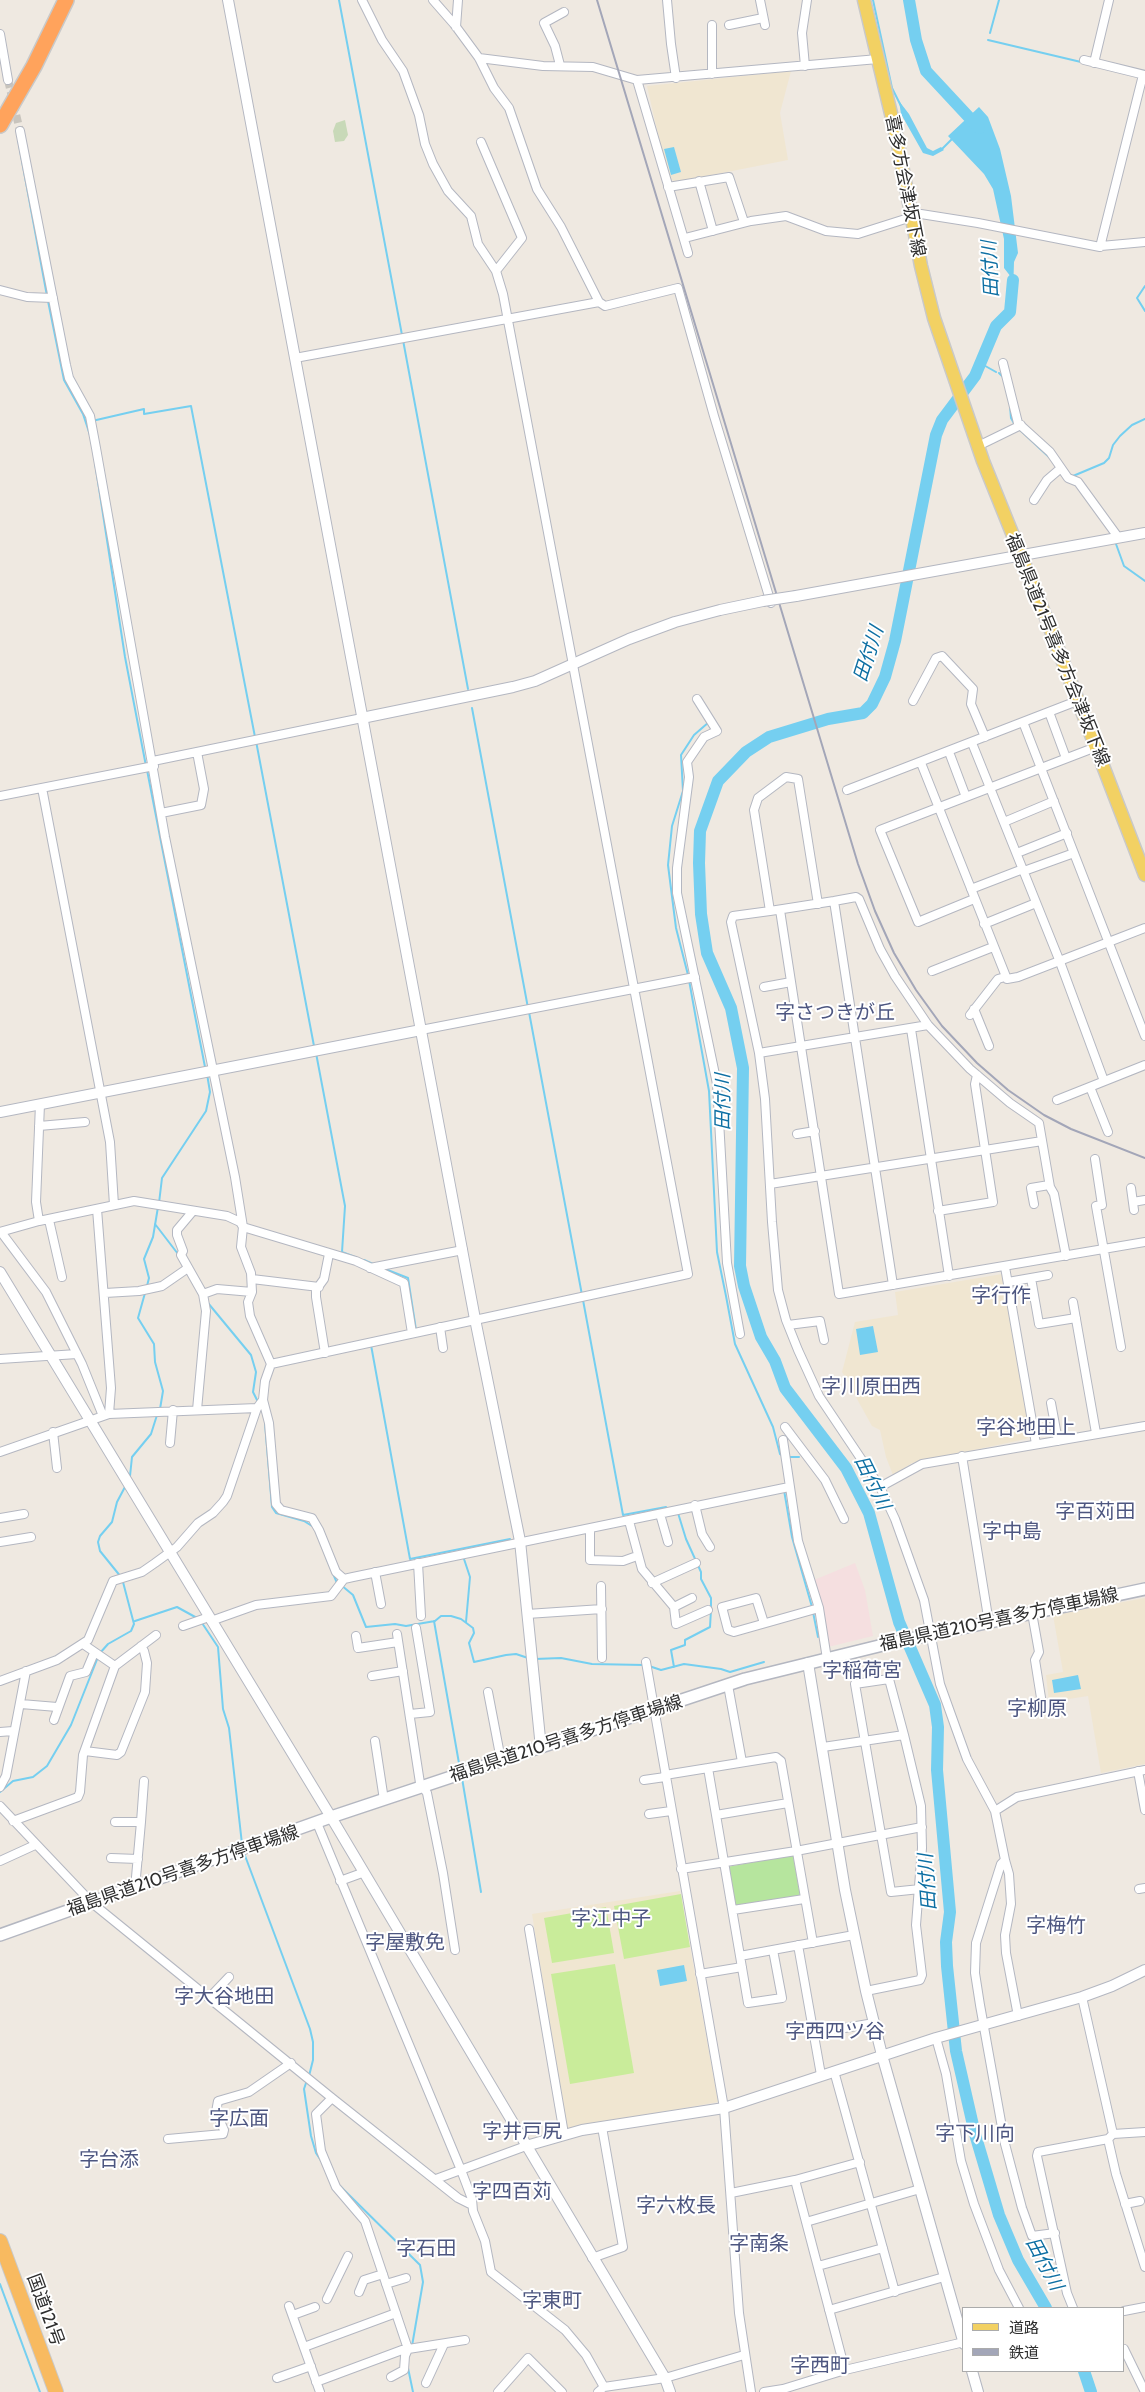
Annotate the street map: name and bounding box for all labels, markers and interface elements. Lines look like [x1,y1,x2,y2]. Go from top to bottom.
street label: 喜多方会津坂下線 [881,113,929,259]
water label: 田付川 [978,240,1004,298]
street label: 福島県道21号喜多方会津坂下線 [1000,530,1114,770]
water label: 田付川 [849,623,889,685]
district label: 字さつきが丘 [775,1001,895,1025]
water label: 田付川 [712,1074,734,1130]
district label: 字行作 [971,1284,1031,1308]
district label: 字川原田西 [821,1375,921,1399]
district label: 字谷地田上 [976,1416,1076,1440]
water label: 田付川 [849,1452,895,1514]
district label: 字百苅田 [1055,1500,1135,1524]
district label: 字中島 [982,1520,1042,1544]
street label: 福島県道210号喜多方停車場線 [877,1584,1121,1656]
district label: 字稲荷宮 [822,1659,902,1683]
street label: 福島県道210号喜多方停車場線 [447,1691,685,1787]
district label: 字柳原 [1007,1697,1067,1721]
street label: 福島県道210号喜多方停車場線 [64,1821,302,1921]
water label: 田付川 [915,1853,941,1911]
district label: 字江中子 [571,1907,651,1931]
district label: 字梅竹 [1026,1914,1086,1938]
district label: 字屋敷免 [365,1931,445,1955]
district label: 字大谷地田 [174,1985,274,2009]
district label: 字西四ツ谷 [785,2020,885,2044]
district label: 字広面 [209,2107,269,2131]
district label: 字井戸尻 [482,2120,562,2144]
district label: 字下川向 [935,2122,1015,2146]
district label: 字台添 [79,2148,139,2172]
district label: 字四百苅 [472,2180,552,2204]
district label: 字六枚長 [636,2194,716,2218]
district label: 字南条 [729,2232,789,2256]
water label: 田付川 [1021,2233,1067,2295]
district label: 字石田 [396,2237,456,2261]
street label: 国道121号 [22,2271,68,2349]
district label: 字東町 [522,2289,582,2313]
legend [962,2307,1125,2372]
text: 道路 [1009,2319,1039,2337]
text: 鉄道 [1009,2344,1039,2362]
district label: 字西町 [790,2354,850,2378]

